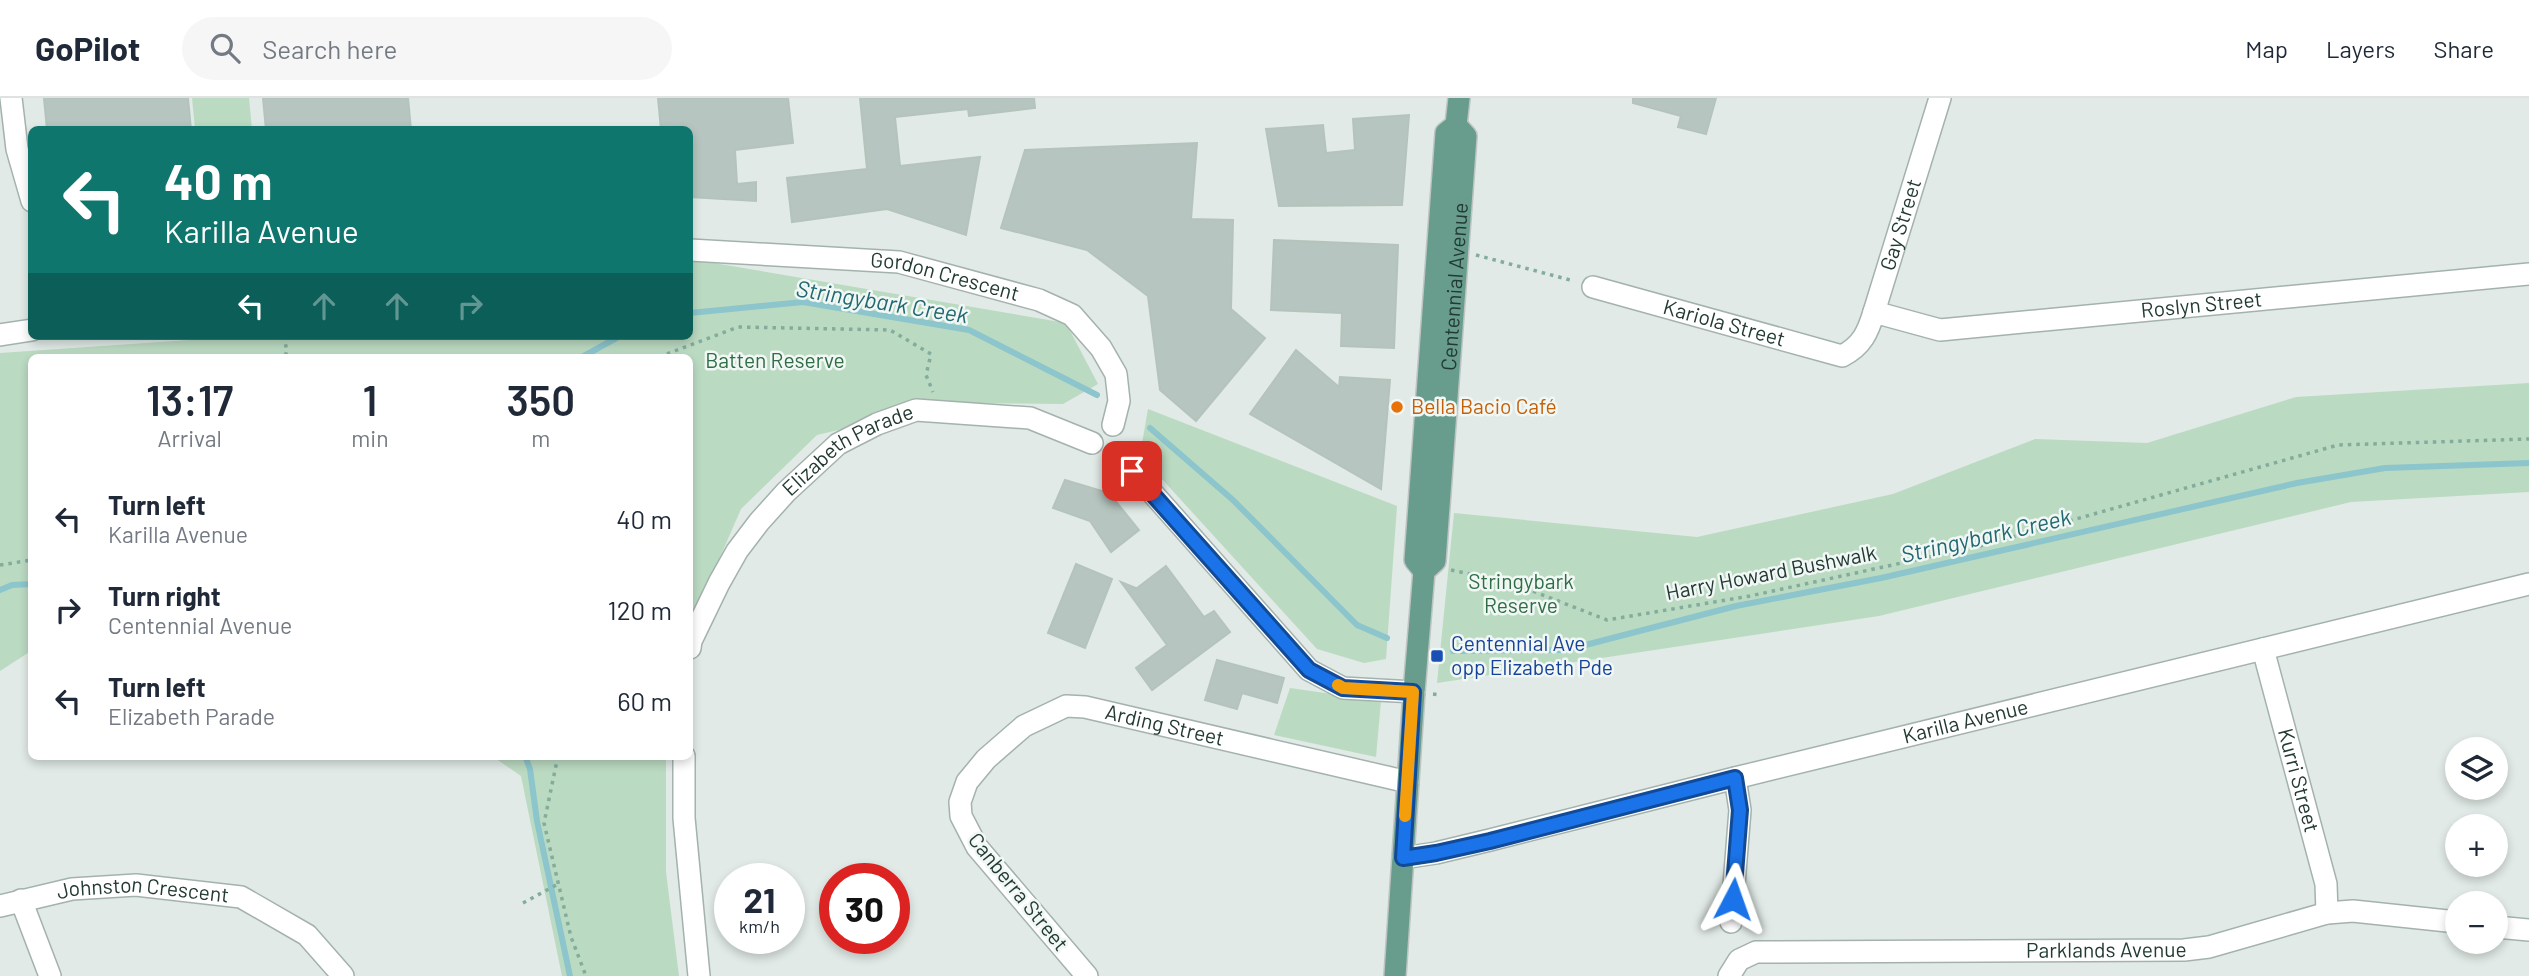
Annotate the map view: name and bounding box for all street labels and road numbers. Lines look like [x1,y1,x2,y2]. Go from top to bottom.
street label: Gay Street [1874,175,1925,273]
street label: Centennial Avenue [1435,202,1472,371]
street label: Gordon Crescent [870,246,1022,305]
street label: Roslyn Street [2139,285,2263,322]
street label: Kariola Street [1661,293,1788,351]
street label: Elizabeth Parade [776,398,916,500]
street label: Harry Howard Bushwalk [1663,539,1878,604]
street label: Karilla Avenue [1900,693,2030,748]
street label: Arding Street [1103,698,1227,750]
street label: Kurri Street [2274,725,2326,835]
street label: Canberra Street [964,827,1074,955]
street label: Johnston Crescent [54,871,230,907]
street label: Parklands Avenue [2026,936,2187,962]

